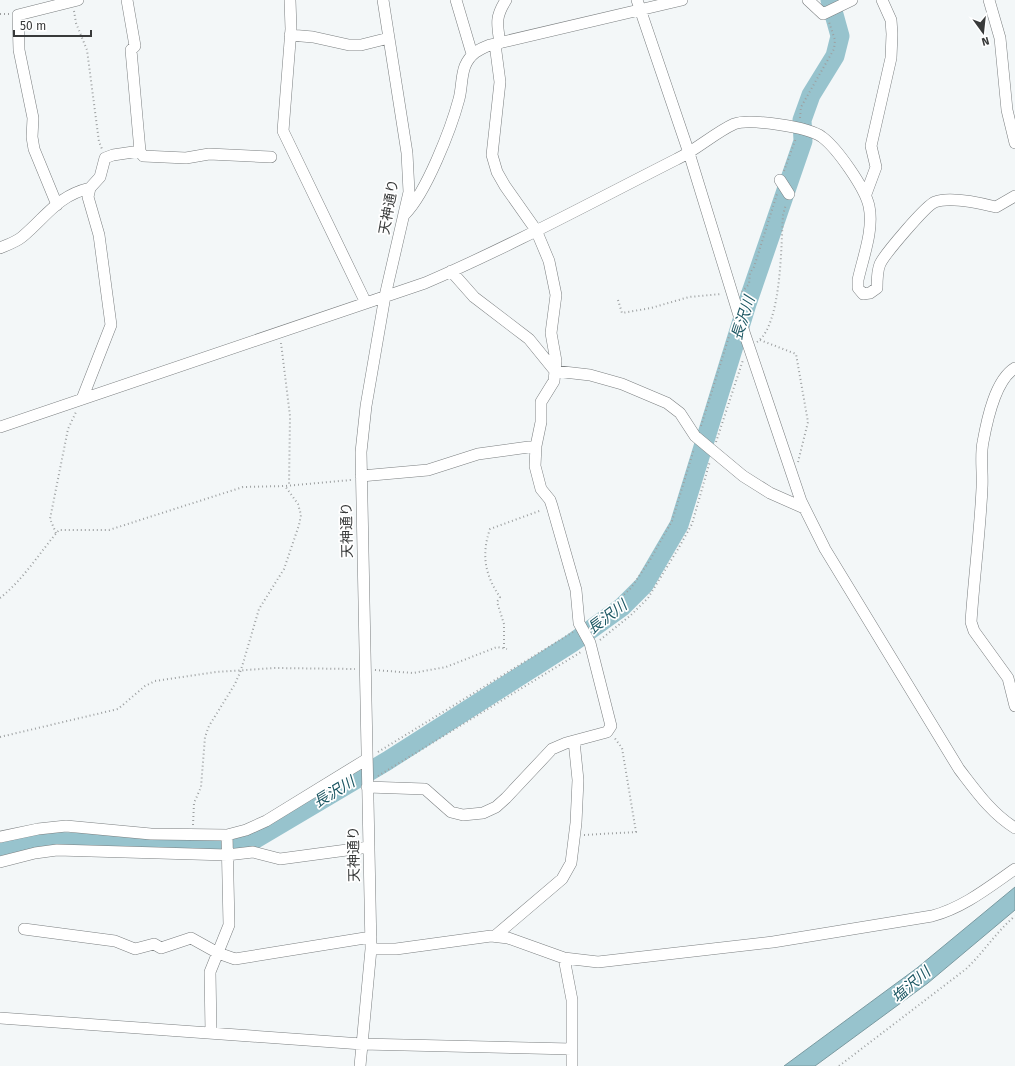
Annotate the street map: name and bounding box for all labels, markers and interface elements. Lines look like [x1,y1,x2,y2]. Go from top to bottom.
scale bar [14,12,91,38]
north arrow [963,12,1003,52]
text: 50 m [20,19,46,33]
text: N [980,34,991,48]
street label: 天神通り [376,178,402,236]
water label: 長沢川 [727,292,759,342]
street label: 天神通り [338,502,356,558]
water label: 長沢川 [584,595,632,638]
water label: 長沢川 [310,772,360,811]
street label: 天神通り [345,826,363,882]
water label: 塩沢川 [888,962,935,1007]

